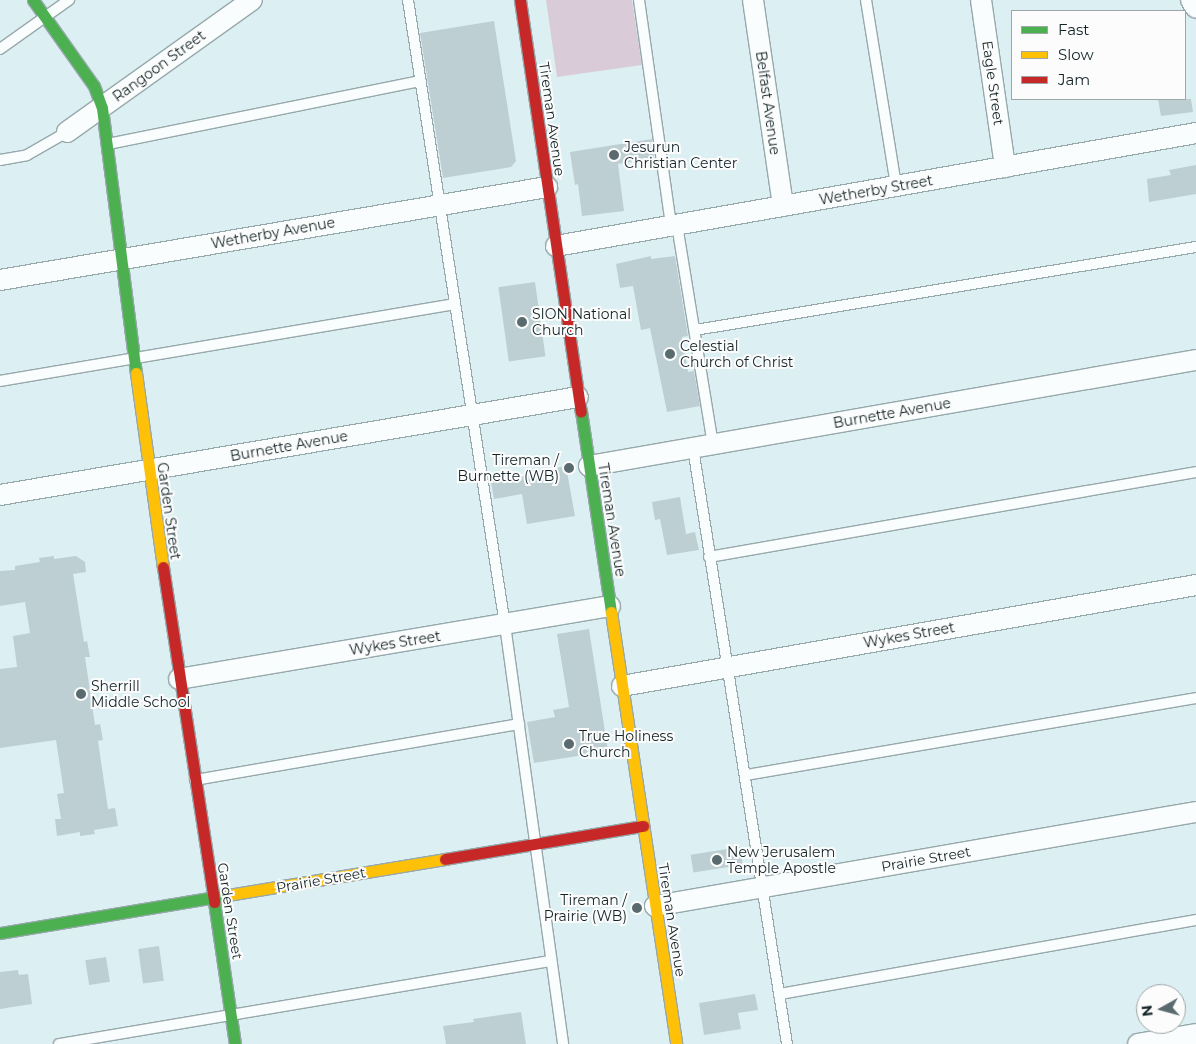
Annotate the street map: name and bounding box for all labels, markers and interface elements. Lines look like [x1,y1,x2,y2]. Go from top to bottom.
legend [1011,10,1186,100]
text: Fast [1058,20,1089,39]
street label: Rangoon Street [109,27,209,105]
street label: Eagle Street [979,40,1007,126]
text: Slow [1058,45,1094,64]
street label: Belfast Avenue [752,50,784,156]
street label: Tireman Avenue [536,61,568,177]
text: Jam [1058,70,1090,89]
place label: Jesurun Christian Center [624,139,737,172]
marker: Jesurun Christian Center [608,149,620,161]
street label: Wetherby Street [818,172,934,208]
street label: Wetherby Avenue [210,214,336,252]
place label: SION National Church [532,306,631,338]
marker: SION National Church [516,316,528,328]
place label: Celestial Church of Christ [680,338,794,371]
marker: Celestial Church of Christ [664,348,676,360]
street label: Burnette Avenue [832,394,952,432]
street label: Burnette Avenue [229,427,349,465]
place label: Tireman / Burnette (WB) [457,452,559,484]
street label: Garden Street [154,461,184,561]
marker: Tireman / Burnette (WB) [563,462,575,474]
street label: Tireman Avenue [595,462,629,578]
street label: Wykes Street [862,619,956,651]
street label: Wykes Street [348,627,442,659]
place label: Sherrill Middle School [91,678,190,710]
marker: Sherrill Middle School [75,688,87,700]
place label: True Holiness Church [579,728,673,760]
marker: True Holiness Church [563,738,575,750]
street label: Prairie Street [880,843,972,875]
place label: New Jerusalem Temple Apostle [727,844,836,876]
marker: New Jerusalem Temple Apostle [711,854,723,866]
street label: Garden Street [214,861,246,961]
street label: Tireman Avenue [655,862,689,978]
street label: Prairie Street [275,864,367,896]
place label: Tireman / Prairie (WB) [544,892,627,924]
marker: Tireman / Prairie (WB) [631,902,643,914]
north arrow [1136,984,1186,1034]
text: N [1137,1004,1157,1017]

